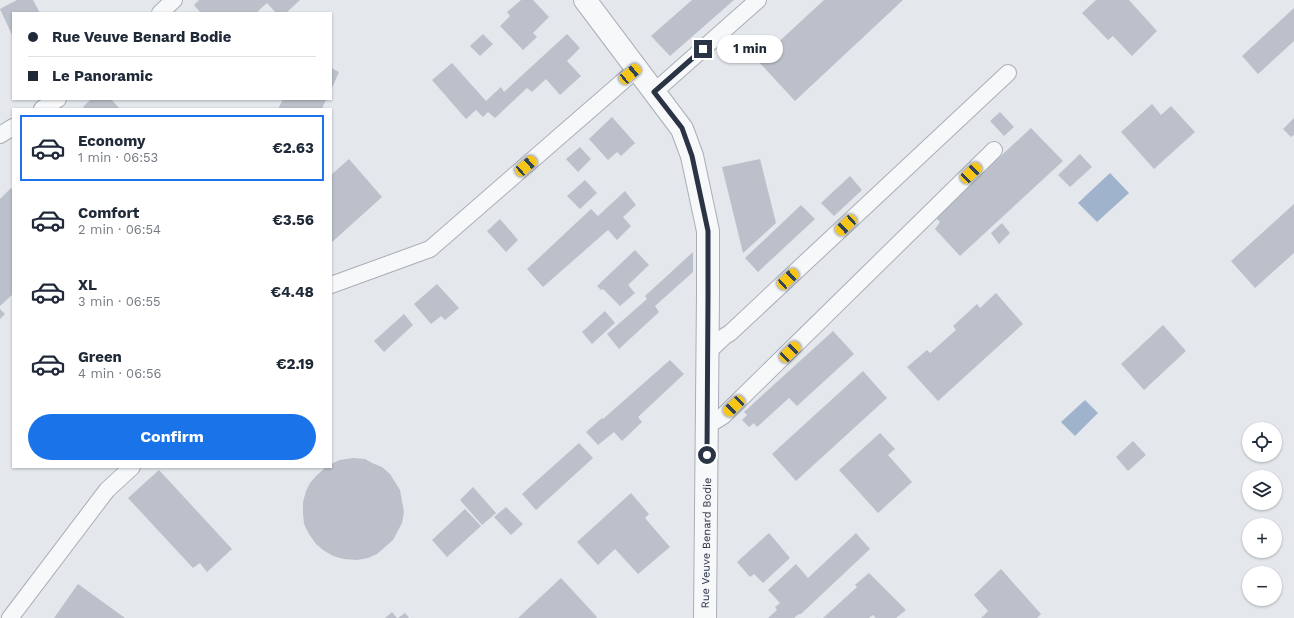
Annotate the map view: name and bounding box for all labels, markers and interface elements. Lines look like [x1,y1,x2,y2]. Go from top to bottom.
text: Rue Veuve Benard Bodie [52,28,231,46]
callout: 1 min [717,35,783,63]
route end [694,40,712,58]
text: 1 min [733,41,767,56]
car [617,62,643,86]
text: Le Panoramic [52,67,153,85]
icon: car [30,130,66,166]
text: Economy [78,132,145,150]
text: €2.63 [272,139,314,157]
text: 1 min · 06:53 [78,150,158,165]
car [513,154,539,178]
car [958,160,984,186]
icon: car [30,202,66,238]
text: Comfort [78,204,139,222]
text: €3.56 [272,211,314,229]
car [833,212,859,238]
text: 2 min · 06:54 [78,222,161,237]
car [775,266,801,292]
icon: car [30,274,66,310]
text: XL [78,276,97,294]
text: €4.48 [270,283,314,301]
text: 3 min · 06:55 [78,294,161,309]
car [777,339,803,365]
icon: car [30,346,66,382]
text: Green [78,348,122,366]
text: €2.19 [276,355,314,373]
text: 4 min · 06:56 [78,366,161,381]
car [721,393,747,419]
button: Confirm [28,414,316,460]
map controls [1242,422,1282,606]
button: locate [1242,422,1282,462]
route start [698,446,716,464]
button: layers [1242,470,1282,510]
street label: Rue Veuve Benard Bodie [699,478,714,608]
button: + [1242,518,1282,558]
button: − [1242,566,1282,606]

